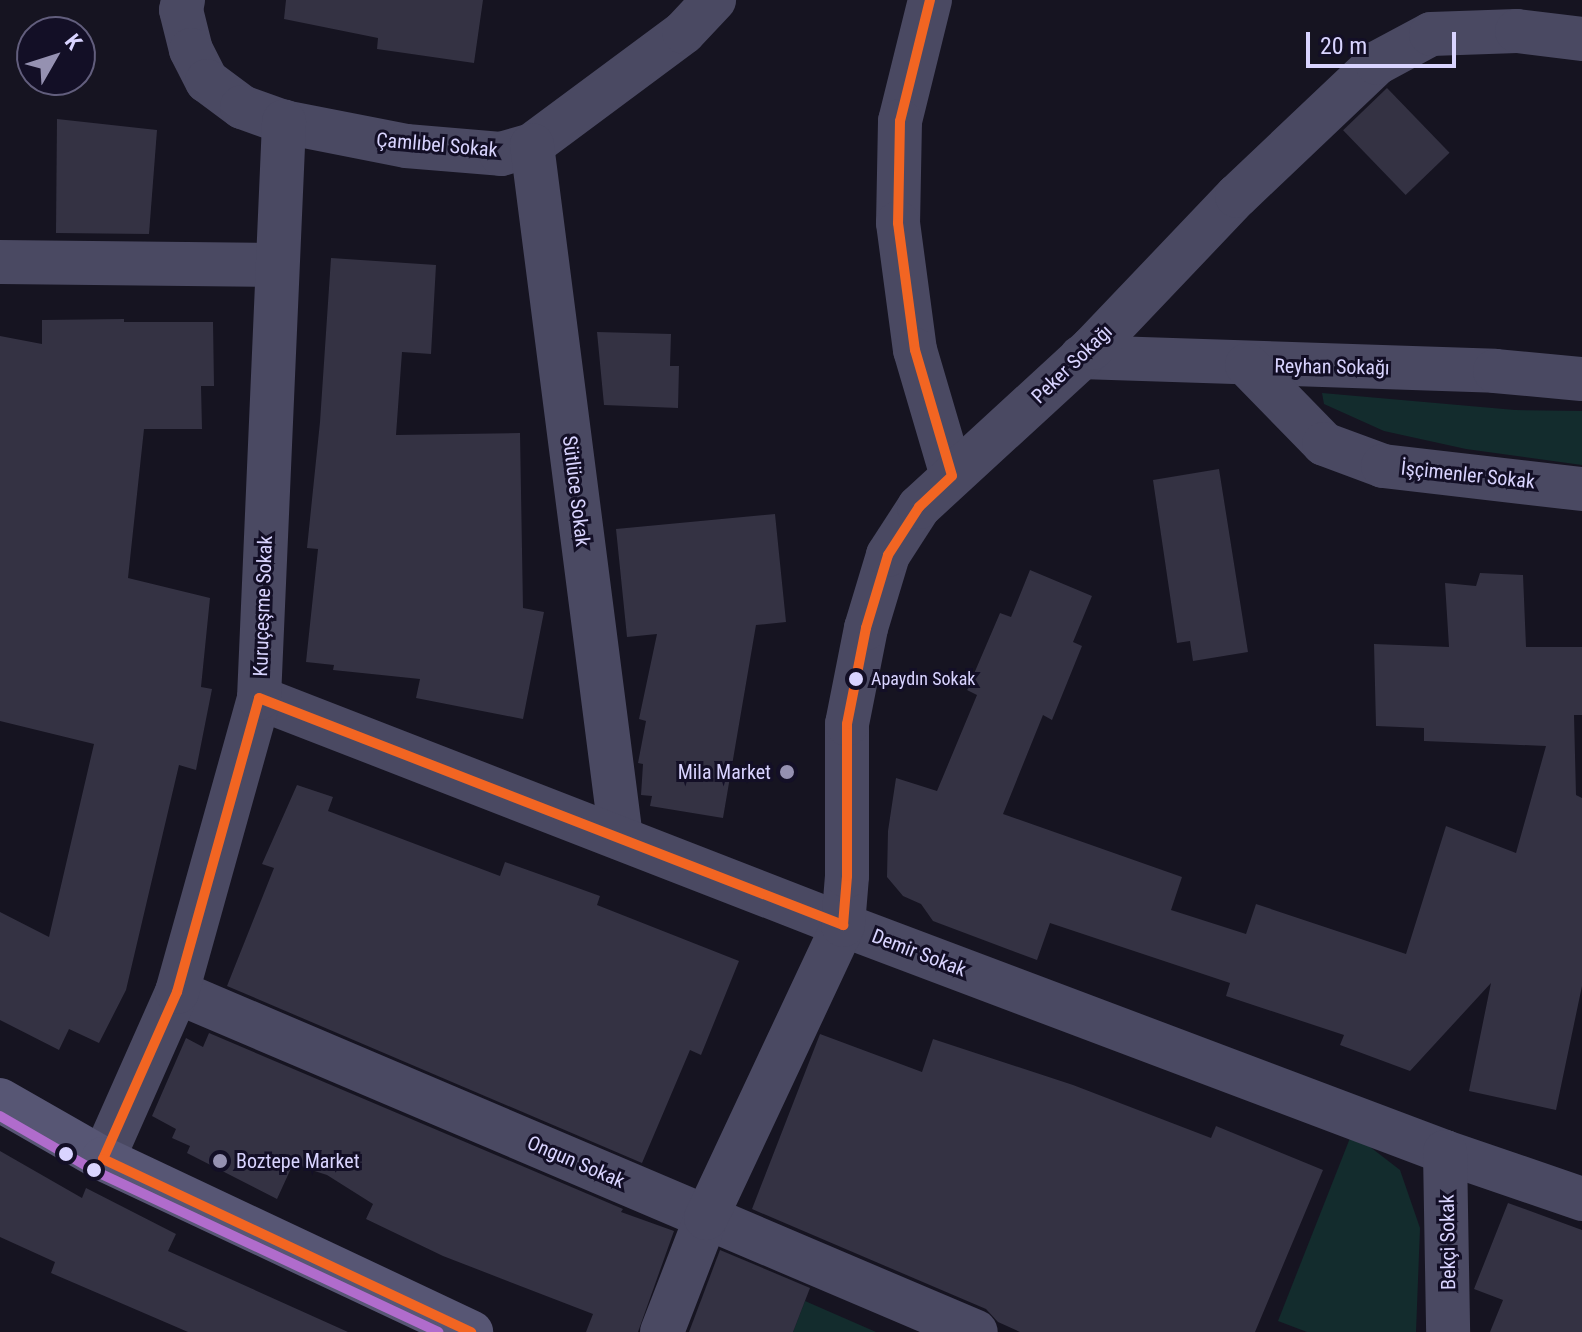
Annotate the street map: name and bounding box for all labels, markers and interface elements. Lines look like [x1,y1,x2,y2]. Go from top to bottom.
north arrow [16,16,96,96]
scale bar [1310,16,1460,66]
text: K [60,29,87,54]
text: 20 m [1320,32,1367,60]
street label: Çamlıbel Sokak [375,128,499,162]
street label: Peker Sokağı [1027,320,1117,408]
street label: Reyhan Sokağı [1274,354,1390,380]
street label: Sütlüce Sokak [557,434,595,548]
street label: İşçimenler Sokak [1400,456,1536,494]
street label: Kuruçeşme Sokak [249,535,277,677]
place label: Apaydın Sokak [871,668,975,690]
marker: Apaydın Sokak [848,671,864,687]
place label: Mila Market [678,760,771,784]
marker: Mila Market [778,763,796,781]
street label: Demir Sokak [868,924,970,982]
street label: Ongun Sokak [524,1131,628,1193]
unlabelled marker [58,1146,74,1162]
place label: Boztepe Market [236,1149,360,1173]
marker: Boztepe Market [211,1152,229,1170]
unlabelled marker [86,1162,102,1178]
street label: Bekçi Sokak [1435,1194,1461,1290]

